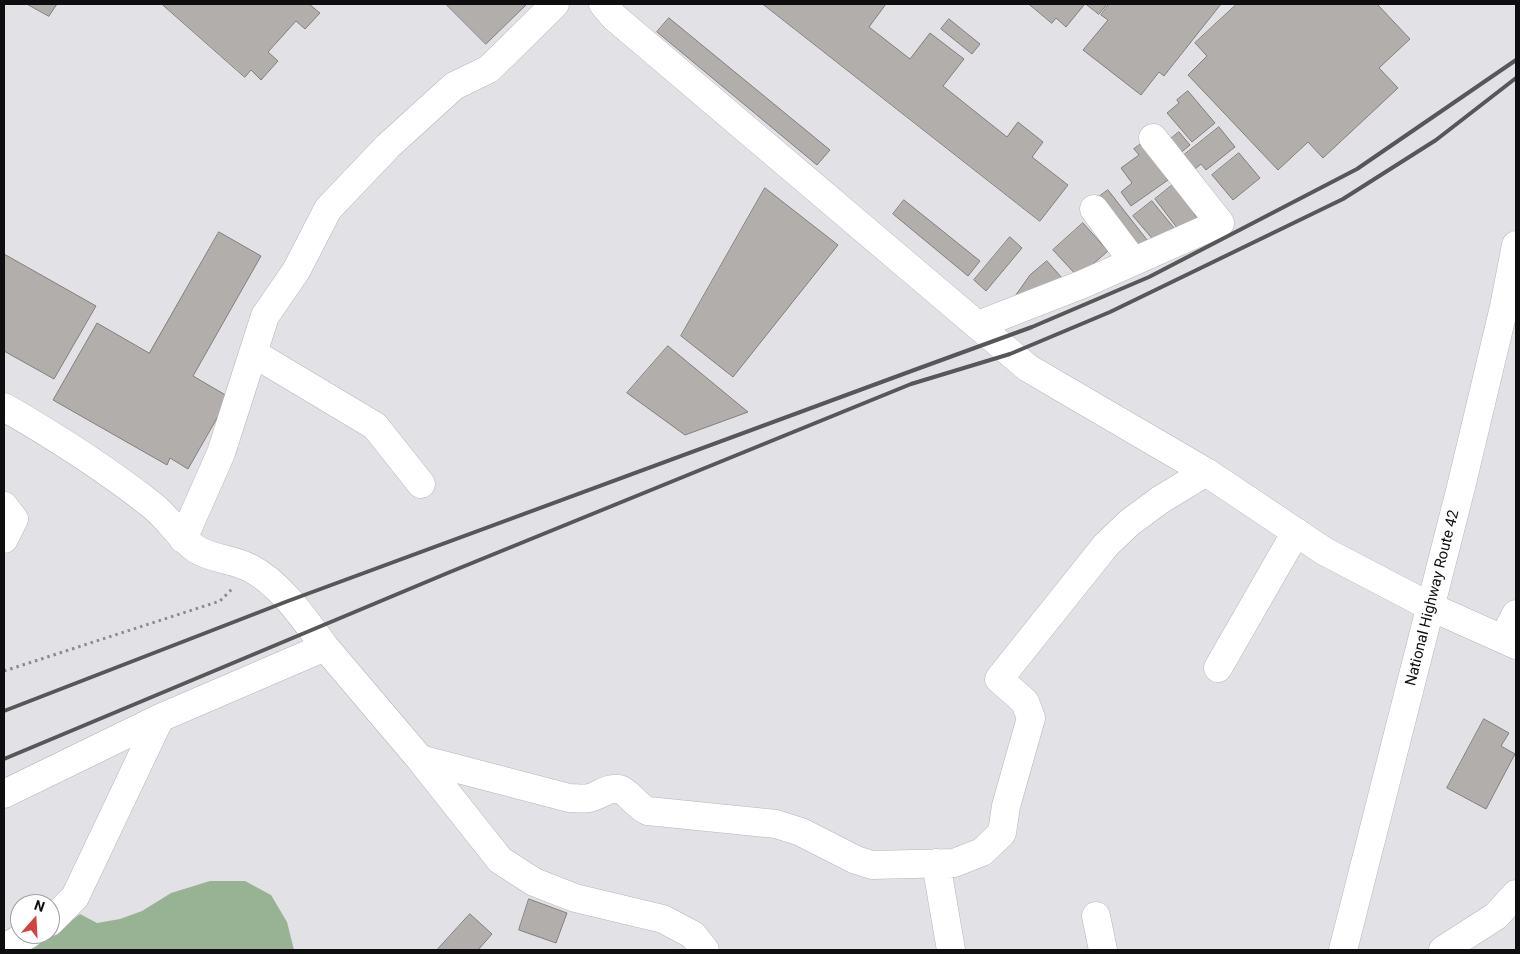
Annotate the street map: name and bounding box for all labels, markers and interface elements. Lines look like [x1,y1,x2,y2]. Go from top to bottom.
street label: National Highway Route 42 [1402,508,1464,688]
north arrow [10,894,60,944]
text: N [32,897,47,915]

